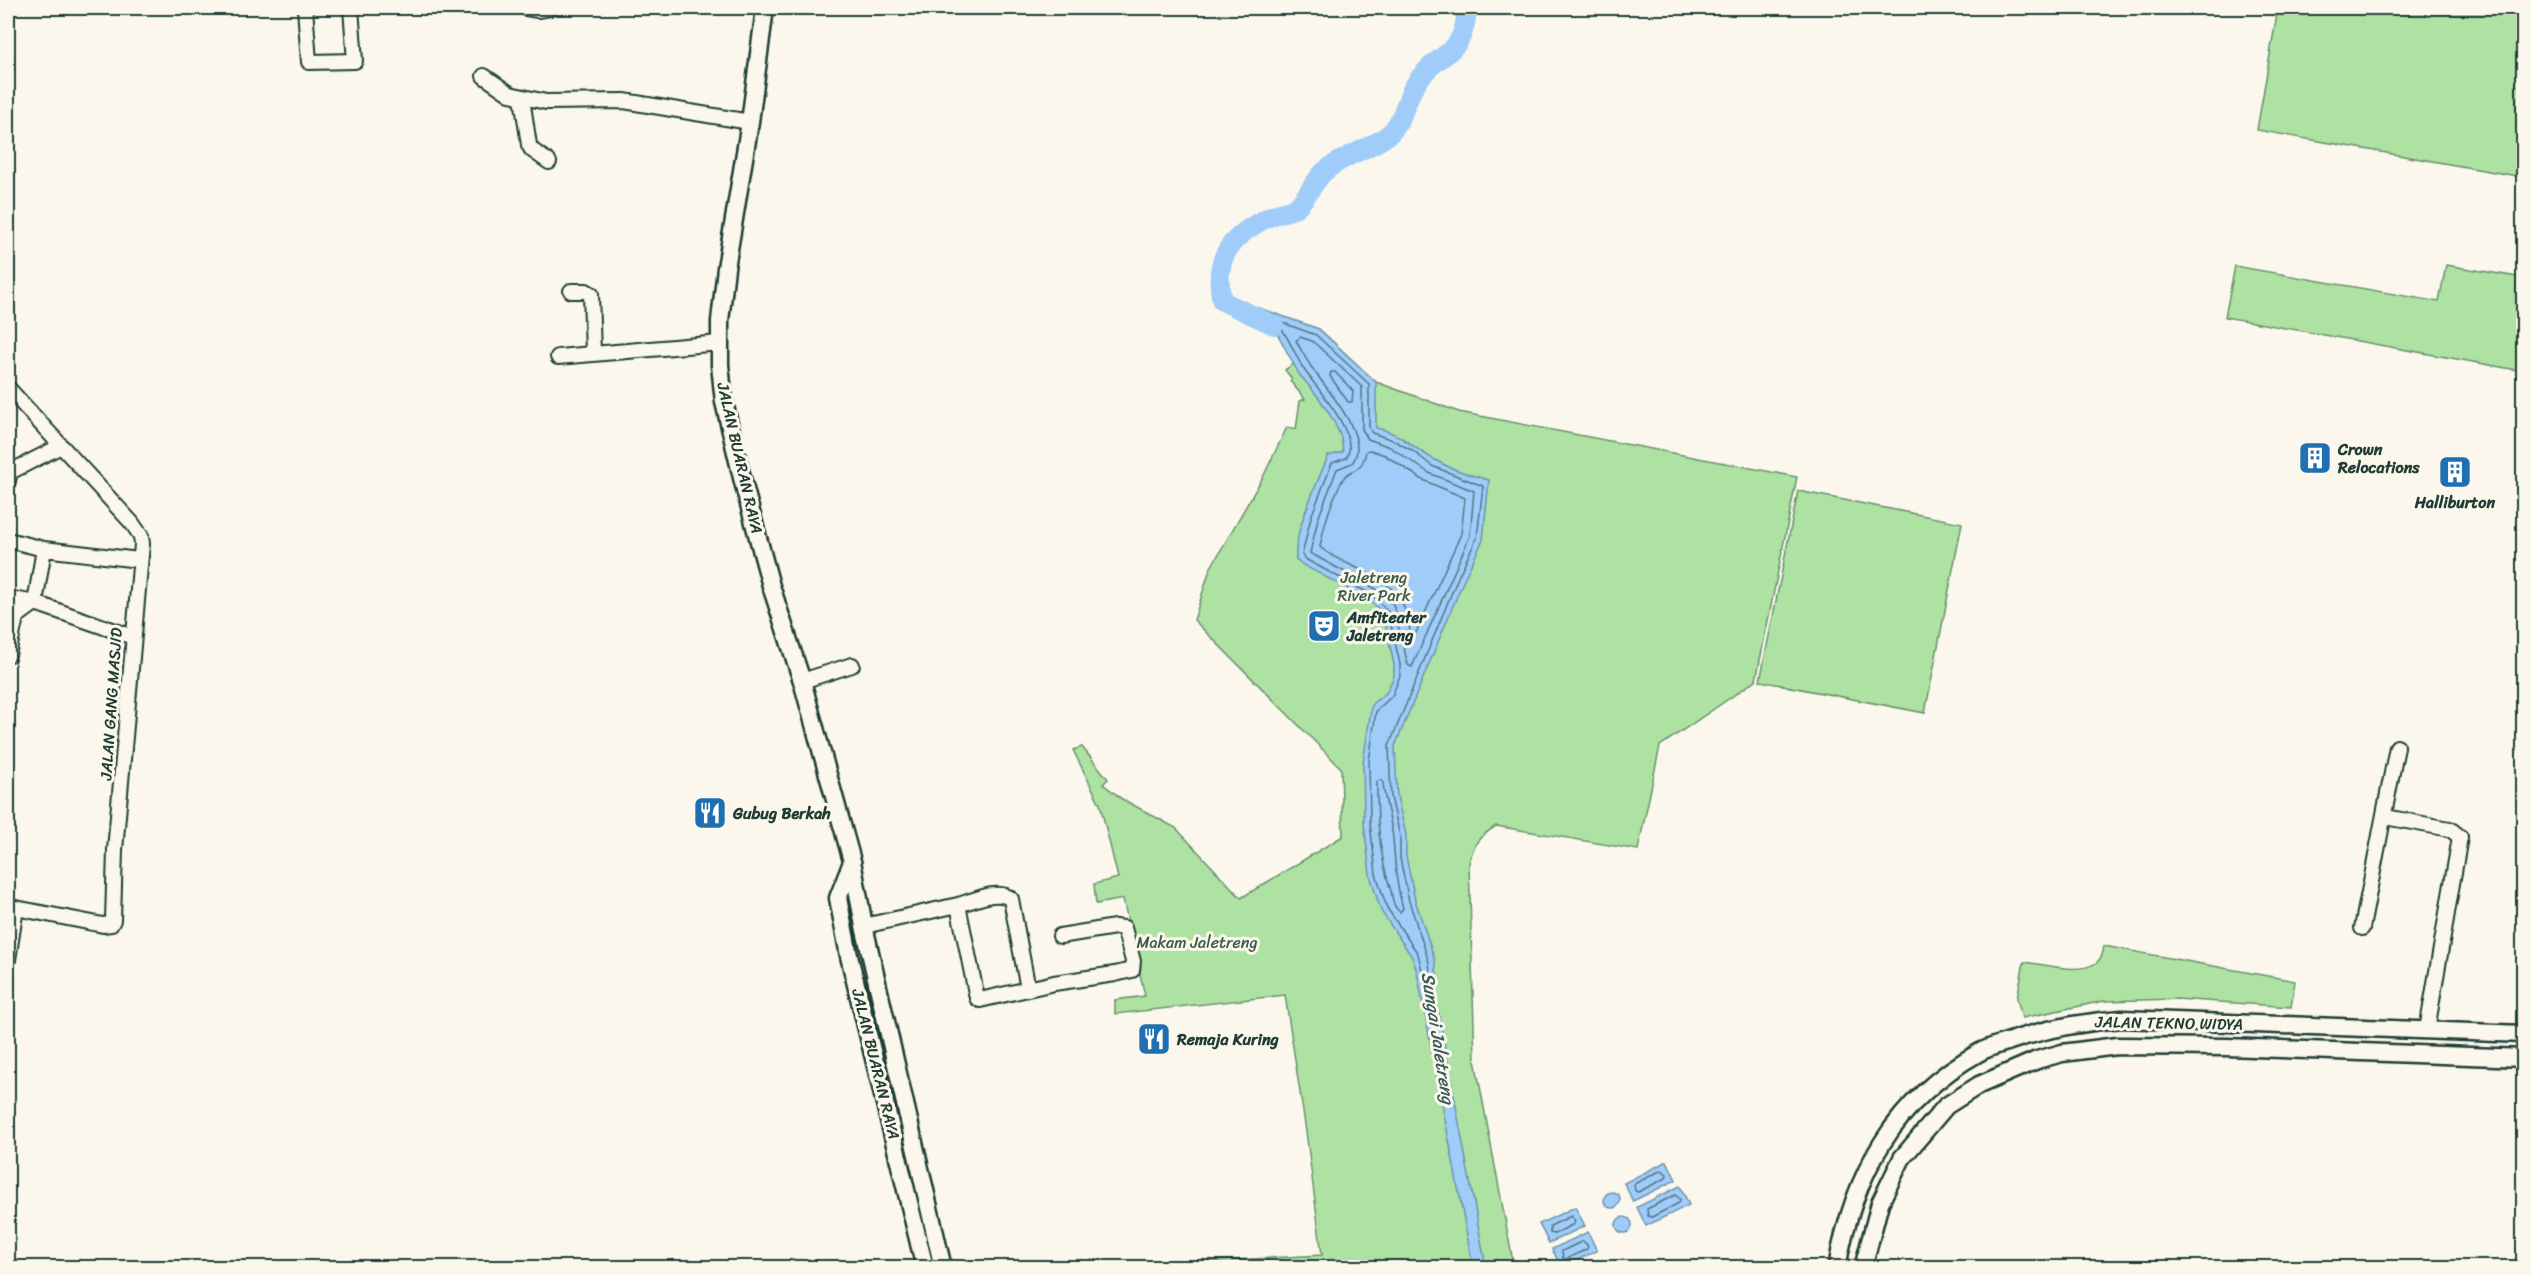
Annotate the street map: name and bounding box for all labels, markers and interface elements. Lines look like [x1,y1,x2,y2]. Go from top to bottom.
street label: JALAN BUARAN RAYA [708,379,771,536]
place label: Crown Relocations [2337,435,2420,482]
building icon: Crown Relocations [2297,440,2333,476]
building icon: Halliburton [2437,454,2473,490]
place label: Halliburton [2414,488,2496,517]
park label: Jaletreng River Park [1338,563,1411,610]
place label: Amfiteater Jaletreng [1346,603,1427,650]
theatre icon: Amfiteater Jaletreng [1306,608,1342,644]
street label: JALAN GANG MASJID [91,626,131,782]
restaurant icon: Gubug Berkah [692,795,728,831]
place label: Gubug Berkah [732,799,831,828]
park label: Makam Jaletreng [1137,928,1257,957]
water label: Sungai Jaletreng [1412,970,1465,1108]
street label: JALAN BUARAN RAYA [843,985,909,1142]
street label: JALAN TEKNO WIDYA [2094,1007,2243,1039]
restaurant icon: Remaja Kuring [1136,1021,1172,1057]
place label: Remaja Kuring [1176,1025,1280,1054]

